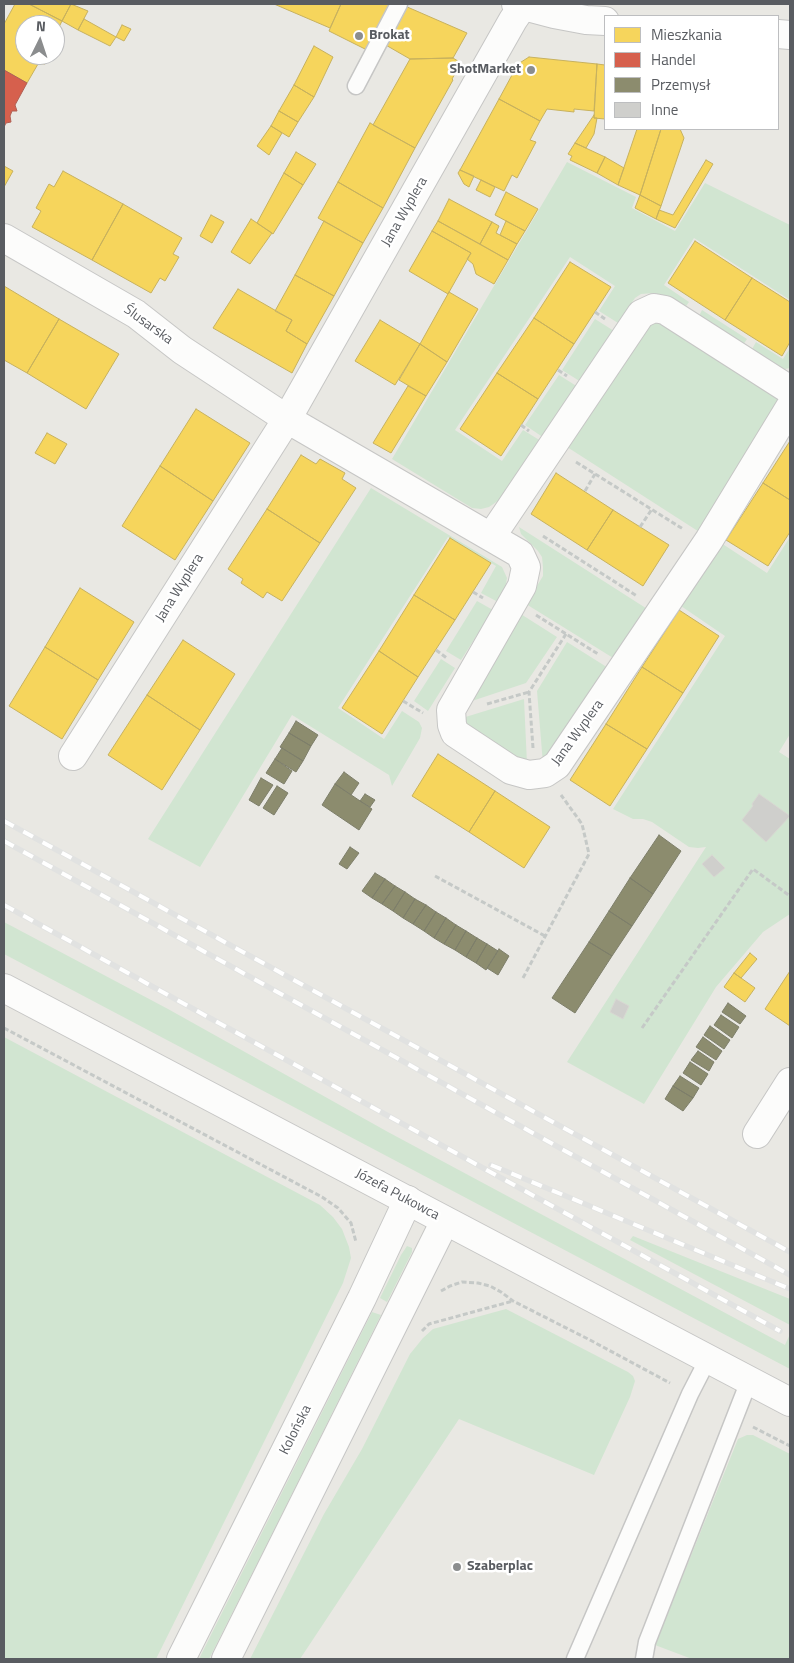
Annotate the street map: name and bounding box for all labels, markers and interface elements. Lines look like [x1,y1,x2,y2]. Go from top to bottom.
north arrow [15,15,65,65]
text: N [35,15,47,36]
legend [604,15,779,130]
text: Mieszkania [651,23,722,46]
place label: Brokat [369,28,410,44]
marker: Brokat [353,30,365,42]
text: Handel [651,48,696,71]
place label: ShotMarket [449,62,521,78]
marker: ShotMarket [525,64,537,76]
text: Przemysł [651,73,711,96]
text: Inne [651,98,678,121]
street label: Jana Wyplera [378,174,432,250]
street label: Ślusarska [120,302,176,348]
street label: Jana Wyplera [152,551,208,625]
street label: Jana Wyplera [548,697,608,769]
street label: Józefa Pukowca [352,1166,442,1224]
street label: Kolońska [276,1402,316,1458]
place label: Szaberplac [467,1559,533,1575]
marker: Szaberplac [451,1561,463,1573]

